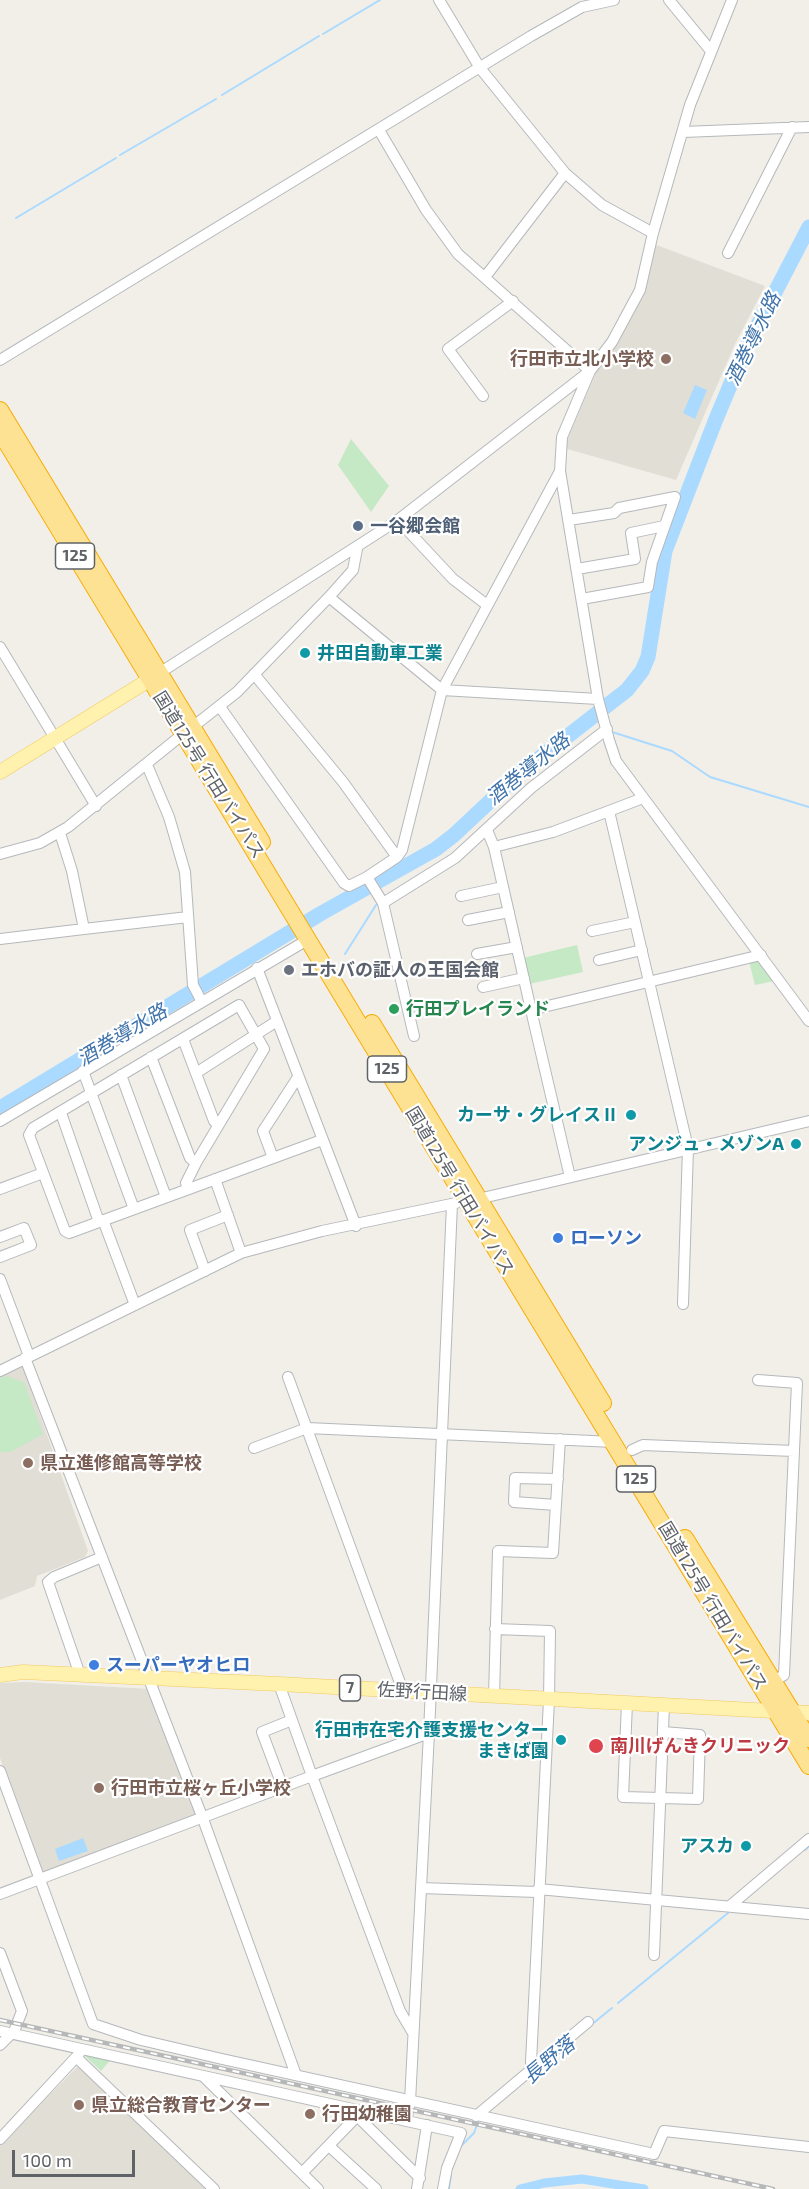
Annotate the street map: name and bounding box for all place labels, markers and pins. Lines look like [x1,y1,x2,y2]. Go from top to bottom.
place label: 行田市立北小学校 [510,348,654,370]
marker: 行田市立北小学校 [659,352,673,366]
place label: 一谷郷会館 [370,515,460,537]
marker: 一谷郷会館 [351,519,365,533]
place label: 井田自動車工業 [317,642,443,664]
marker: 井田自動車工業 [298,646,312,660]
place label: エホバの証人の王国会館 [301,959,499,981]
marker: エホバの証人の王国会館 [282,963,296,977]
place label: 行田プレイランド [406,998,550,1020]
marker: 行田プレイランド [387,1002,401,1016]
place label: カーサ・グレイスⅡ [457,1104,619,1126]
marker: カーサ・グレイスⅡ [624,1108,638,1122]
place label: アンジュ・メゾンA [628,1133,784,1155]
marker: アンジュ・メゾンA [789,1137,803,1151]
place label: ローソン [570,1227,642,1249]
marker: ローソン [551,1231,565,1245]
place label: 県立進修館高等学校 [40,1452,202,1474]
marker: 県立進修館高等学校 [21,1456,35,1470]
place label: スーパーヤオヒロ [106,1654,250,1676]
marker: スーパーヤオヒロ [87,1658,101,1672]
place label: 行田市在宅介護支援センター まきば園 [315,1719,549,1762]
marker: 行田市在宅介護支援センター まきば園 [554,1733,568,1747]
place label: 南川げんきクリニック [610,1735,790,1757]
marker: 南川げんきクリニック [587,1737,605,1755]
place label: 行田市立桜ヶ丘小学校 [111,1777,291,1799]
marker: 行田市立桜ヶ丘小学校 [92,1781,106,1795]
place label: アスカ [680,1835,734,1857]
marker: アスカ [739,1839,753,1853]
place label: 県立総合教育センター [91,2094,271,2116]
marker: 県立総合教育センター [72,2098,86,2112]
place label: 行田幼稚園 [322,2103,412,2125]
marker: 行田幼稚園 [303,2107,317,2121]

